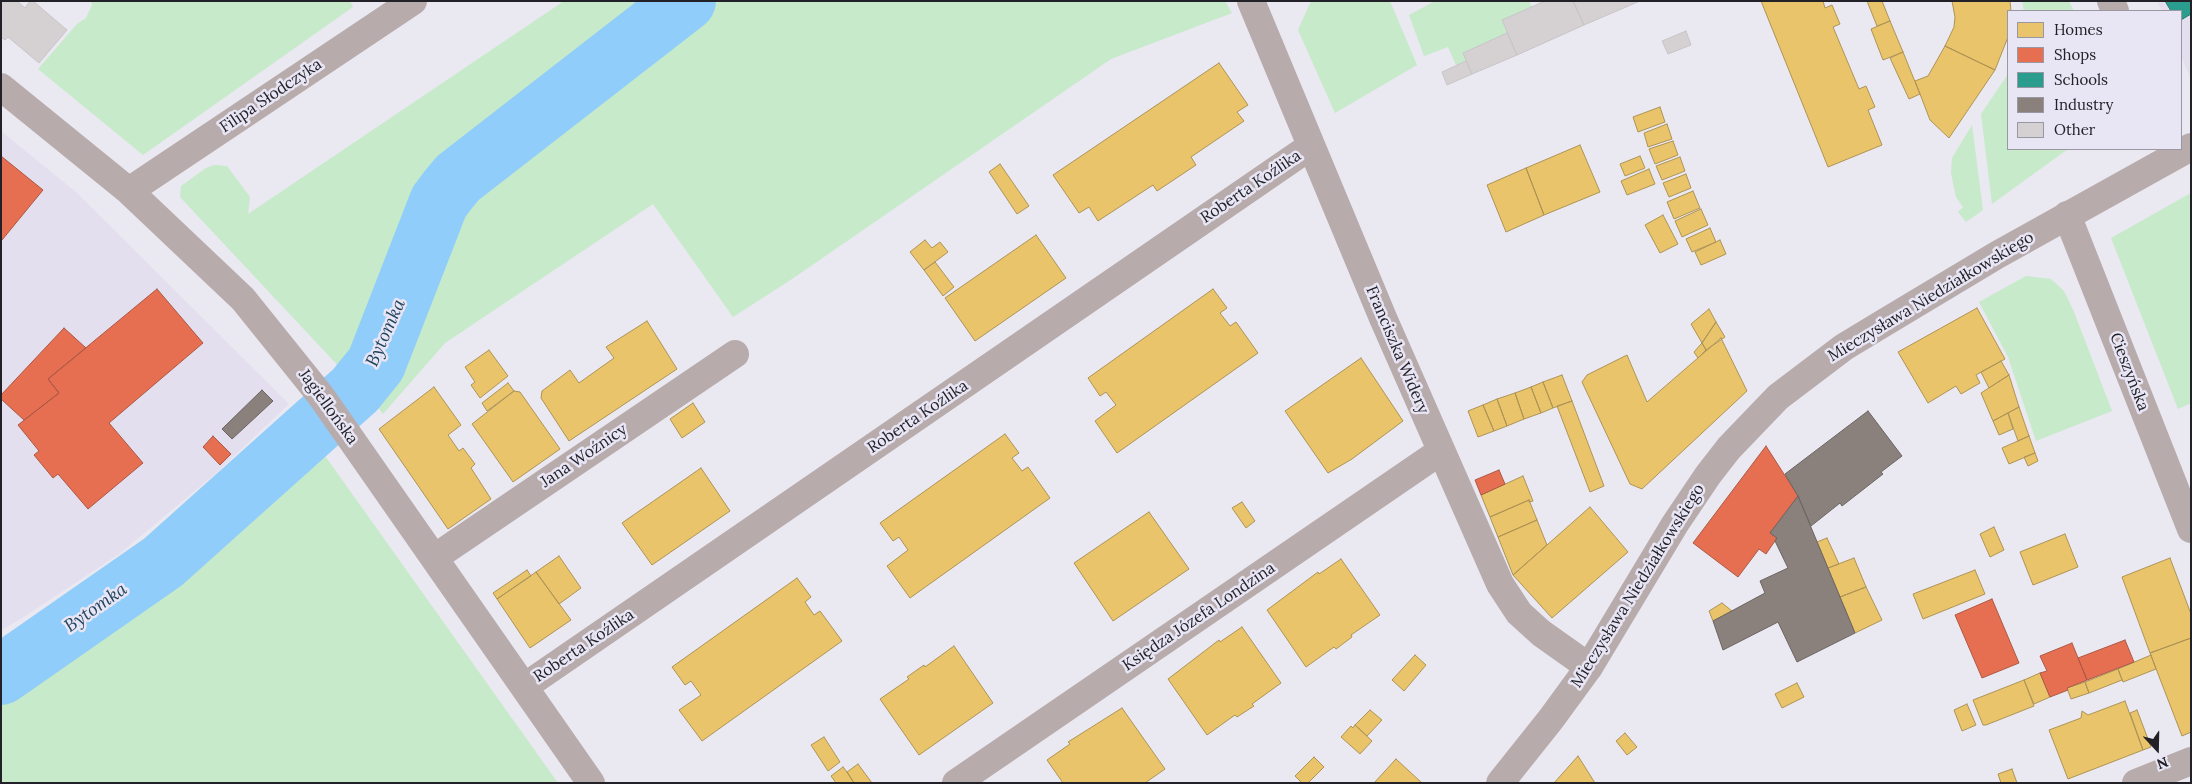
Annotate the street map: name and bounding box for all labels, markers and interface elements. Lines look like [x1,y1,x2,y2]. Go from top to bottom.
legend [2007,10,2182,150]
text: Homes [2054,20,2103,39]
text: Shops [2054,45,2096,64]
street label: Filipa Słodczyka [216,55,326,137]
text: Schools [2054,70,2108,89]
text: Industry [2054,95,2113,114]
text: Other [2054,120,2095,139]
street label: Roberta Koźlika [1197,146,1305,228]
street label: Mieczysława Niedziałkowskiego [1825,228,2037,366]
street label: Franciszka Widery [1361,283,1433,417]
water label: Bytomka [362,296,410,370]
street label: Cieszyńska [2105,330,2153,414]
street label: Jagiellońska [294,366,362,448]
street label: Roberta Koźlika [864,376,972,458]
street label: Jana Woźnicy [537,420,631,492]
street label: Mieczysława Niedziałkowskiego [1567,481,1709,691]
street label: Księdza Józefa Londzina [1119,559,1279,675]
water label: Bytomka [61,579,131,637]
street label: Roberta Koźlika [530,605,638,687]
north arrow [2132,724,2182,774]
text: N [2154,753,2171,773]

